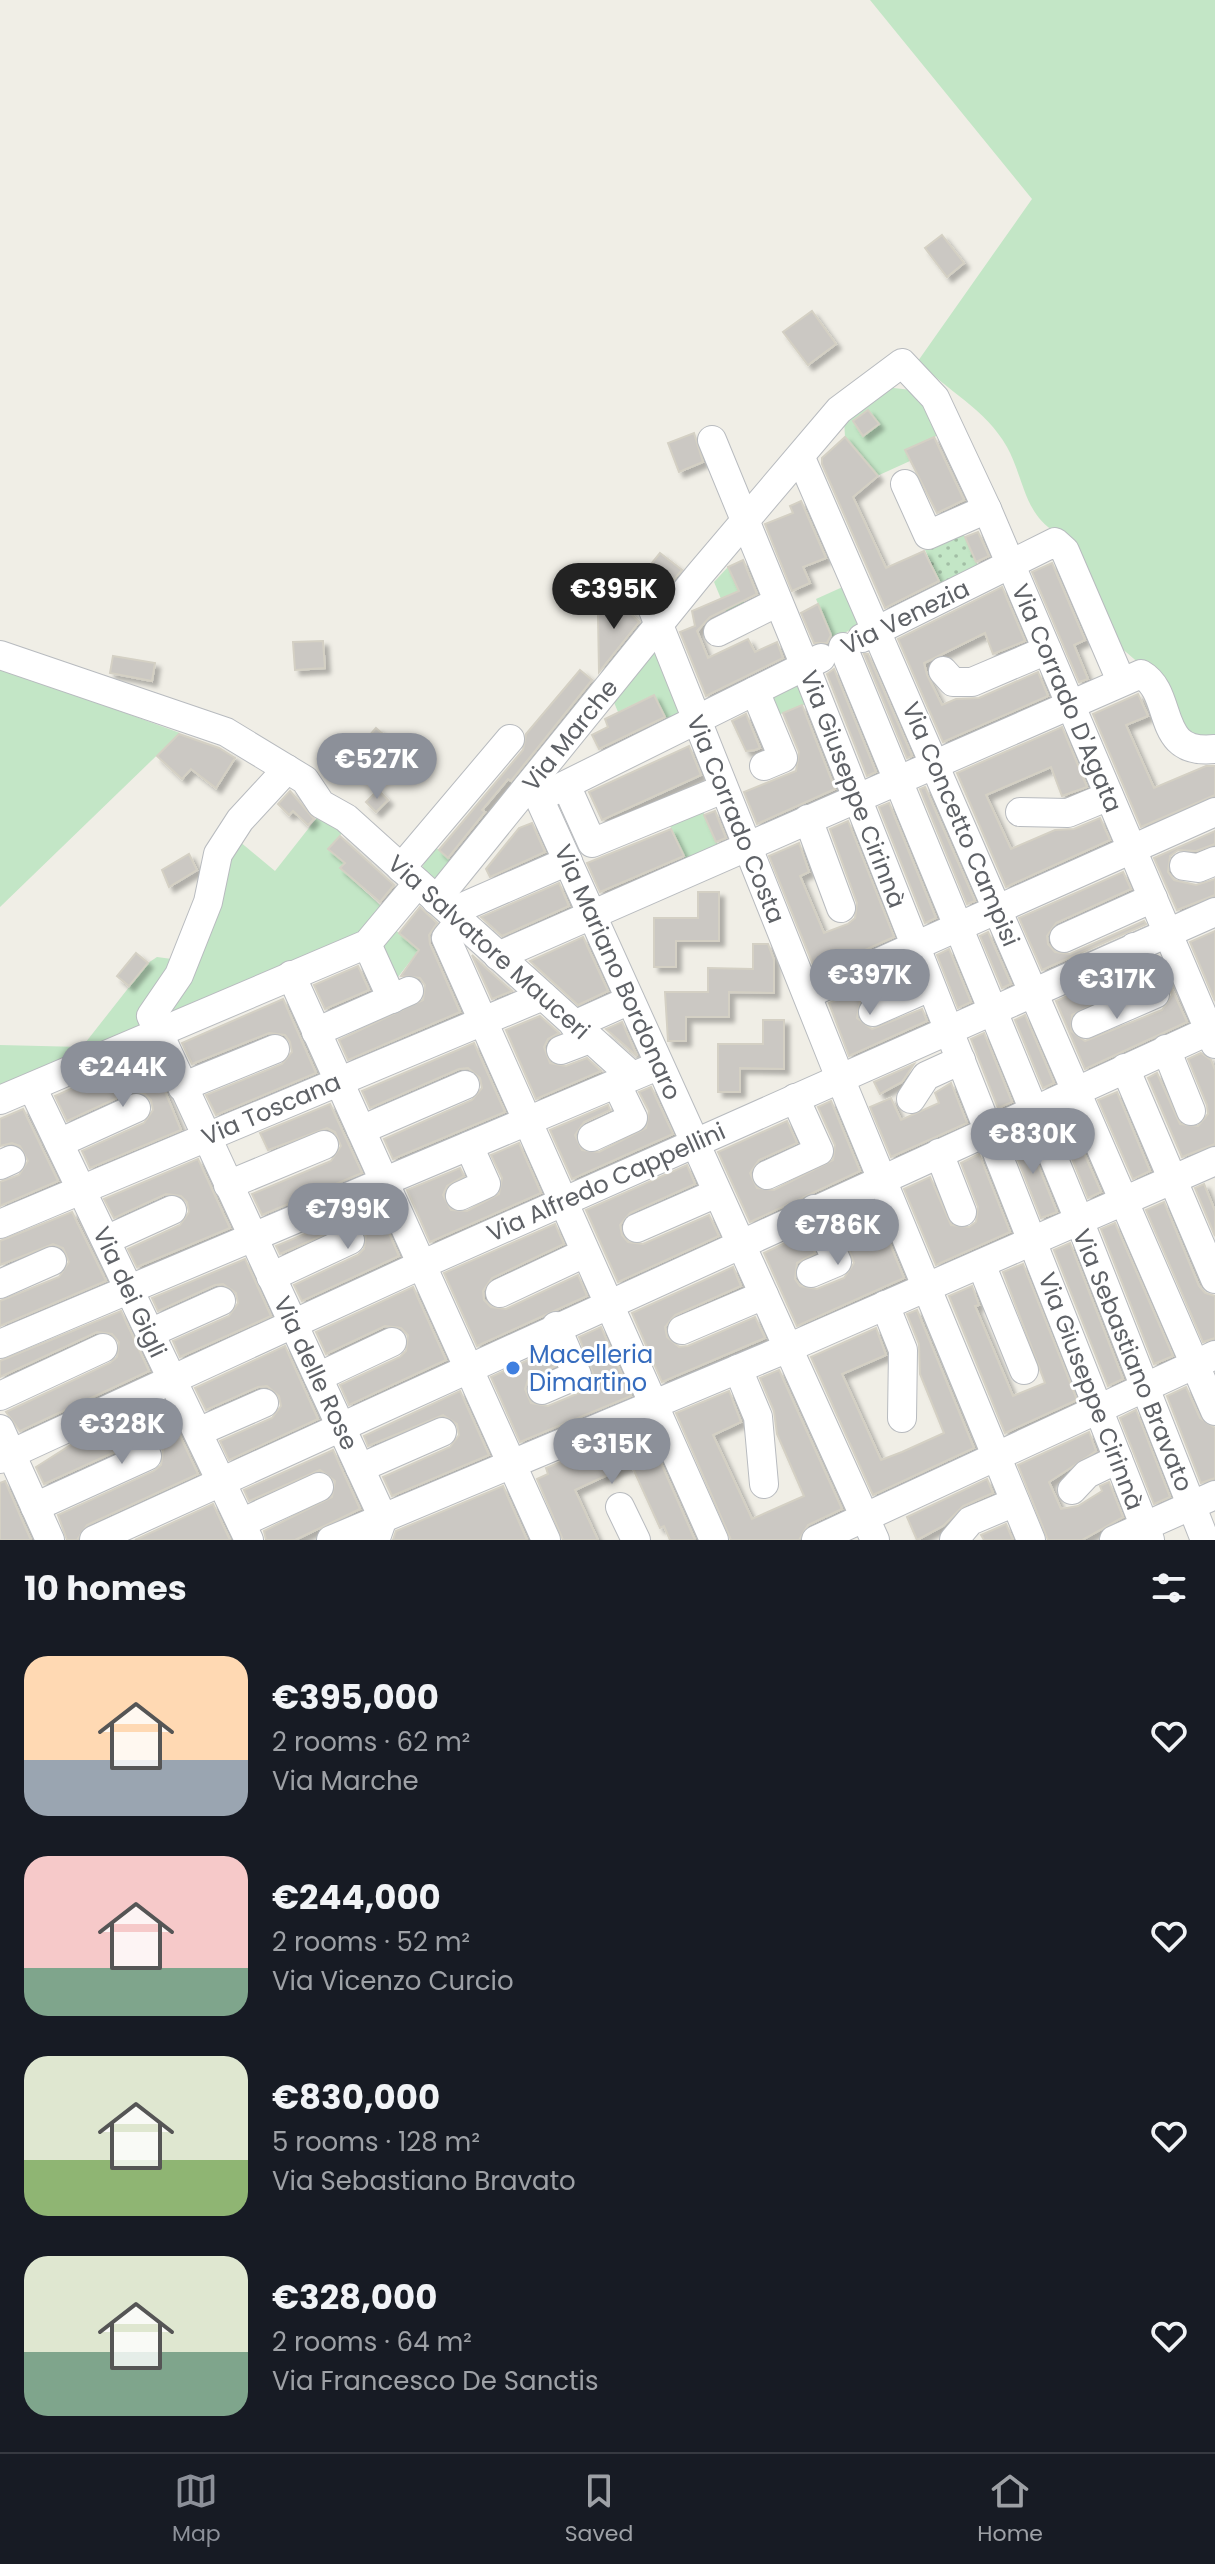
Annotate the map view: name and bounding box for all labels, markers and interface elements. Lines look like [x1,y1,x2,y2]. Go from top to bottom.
pin: €395K [558,563,670,631]
text: €395K [570,571,658,607]
street label: Via Venezia [835,572,975,662]
street label: Via Corrado D'Agata [1004,579,1130,817]
street label: Via Giuseppe Cirinnà [792,665,914,913]
street label: Via Marche [515,672,625,798]
street label: Via Concetto Campisi [894,697,1028,951]
street label: Via Corrado Costa [679,710,793,928]
pin: €527K [321,733,433,801]
text: €527K [335,741,419,777]
street label: Via Mariano Bordonaro [547,839,689,1105]
street label: Via Salvatore Mauceri [381,847,597,1047]
pin: €397K [814,949,926,1017]
pin: €317K [1061,953,1173,1021]
text: €397K [828,957,912,993]
text: €317K [1078,961,1156,997]
pin: €244K [67,1041,179,1109]
text: €244K [79,1049,167,1085]
street label: Via Toscana [196,1065,346,1153]
pin: €830K [977,1108,1089,1176]
street label: Via Alfredo Cappellini [482,1115,730,1249]
text: €830K [989,1116,1077,1152]
pin: €799K [292,1183,404,1251]
text: €799K [306,1191,390,1227]
pin: €786K [782,1199,894,1267]
text: €786K [795,1207,881,1243]
street label: Via dei Gigli [85,1221,175,1363]
street label: Via Sebastiano Bravato [1065,1224,1201,1496]
street label: Via Giuseppe Cirinnà [1030,1267,1152,1515]
street label: Via delle Rose [266,1291,366,1455]
place label: Macelleria Dimartino [529,1338,653,1399]
marker: Macelleria Dimartino [504,1359,522,1377]
pin: €328K [66,1398,178,1466]
text: €328K [79,1406,165,1442]
pin: €315K [556,1418,668,1486]
text: €315K [571,1426,653,1462]
text: 10 homes [24,1564,187,1612]
icon: filters [1147,1566,1191,1610]
text: €395,000 [272,1673,439,1721]
icon: home [88,1688,184,1784]
icon: heart [1147,1714,1191,1758]
text: 2 rooms · 62 m² [272,1724,470,1760]
text: Via Marche [272,1763,419,1799]
text: €244,000 [272,1873,441,1921]
icon: home [88,1888,184,1984]
icon: heart [1147,1914,1191,1958]
text: 2 rooms · 52 m² [272,1924,470,1960]
text: Via Vicenzo Curcio [272,1963,514,1999]
text: €830,000 [272,2073,440,2121]
icon: home [88,2088,184,2184]
icon: heart [1147,2114,1191,2158]
text: 5 rooms · 128 m² [272,2124,480,2160]
text: Via Sebastiano Bravato [272,2163,576,2199]
text: €328,000 [272,2273,437,2321]
icon: home [88,2288,184,2384]
icon: heart [1147,2314,1191,2358]
text: 2 rooms · 64 m² [272,2324,472,2360]
text: Via Francesco De Sanctis [272,2363,598,2399]
tab: Map [172,2469,221,2550]
tab: Saved [565,2469,633,2550]
tab: Home [977,2469,1043,2550]

